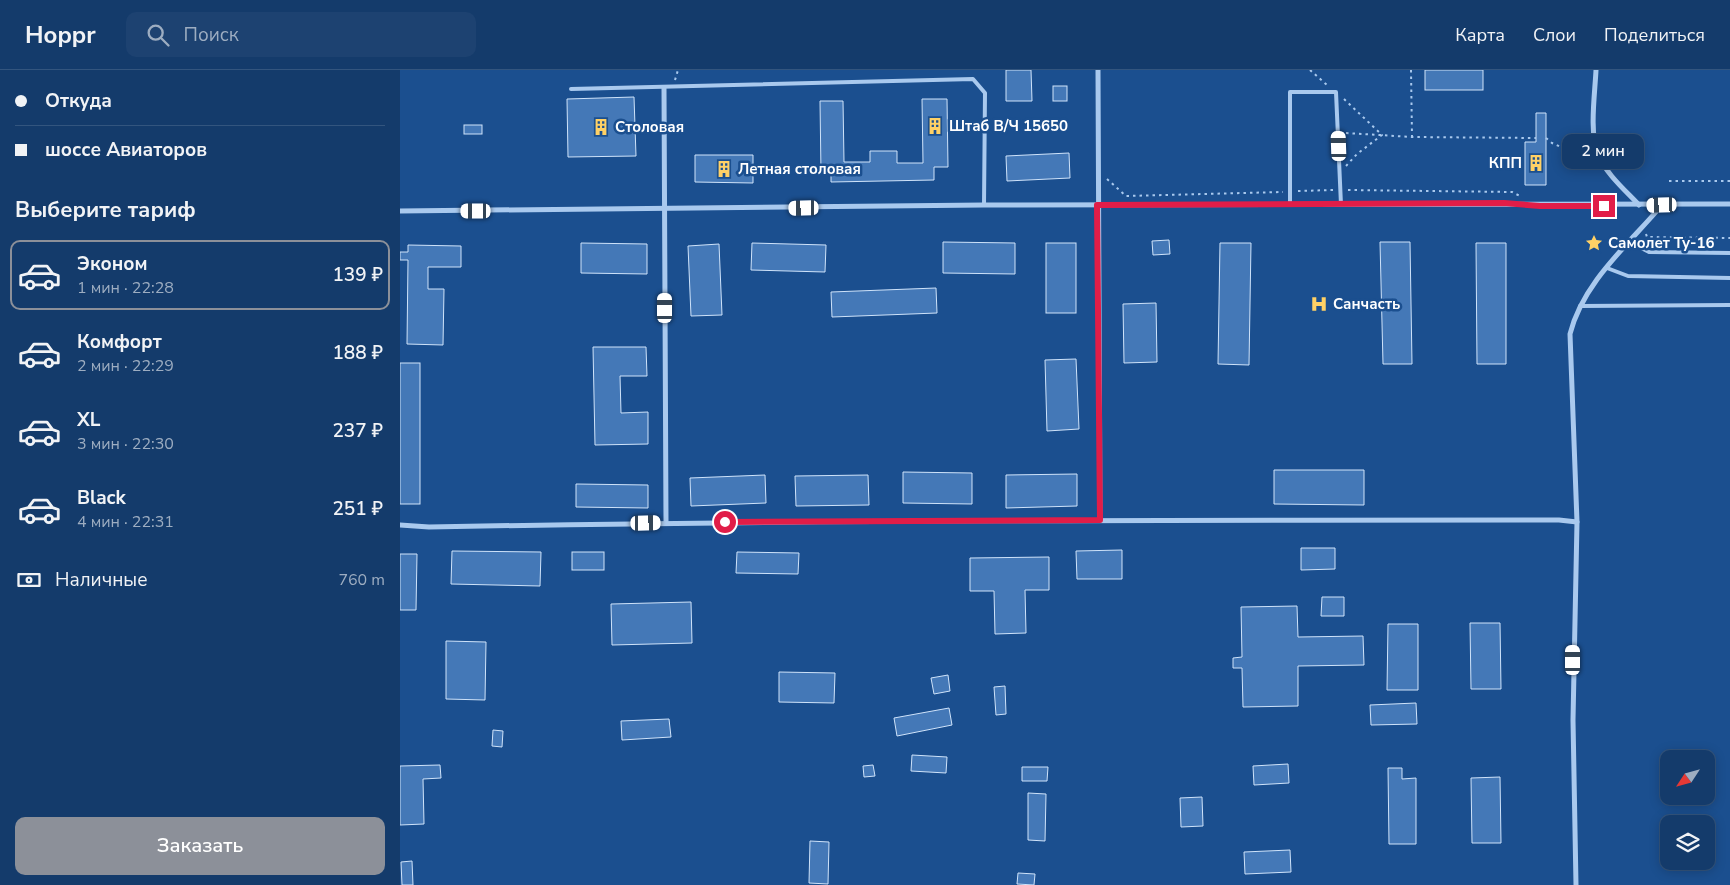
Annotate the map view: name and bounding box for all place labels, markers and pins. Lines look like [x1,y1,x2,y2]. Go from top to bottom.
building icon: Штаб В/Ч 15650 [925,116,945,136]
place label: Штаб В/Ч 15650 [949,116,1068,136]
building icon: Столовая [591,117,611,137]
place label: Столовая [615,117,684,137]
place label: КПП [1489,153,1522,173]
building icon: КПП [1526,153,1546,173]
building icon: Летная столовая [714,159,734,179]
place label: Летная столовая [738,159,861,179]
place icon: Самолет Ту-16 [1584,233,1604,253]
place label: Самолет Ту-16 [1608,233,1714,253]
hospital icon: Санчасть [1309,294,1329,314]
place label: Санчасть [1333,294,1400,314]

